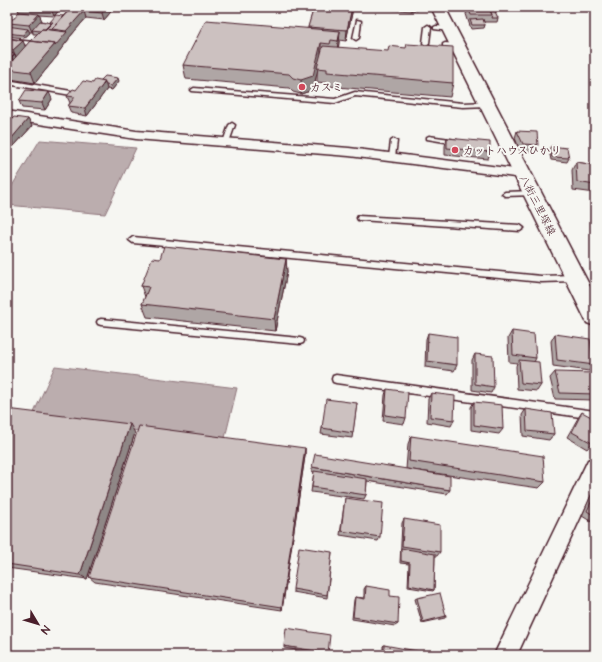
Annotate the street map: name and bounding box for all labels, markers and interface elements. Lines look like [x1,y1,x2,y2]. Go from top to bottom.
place label: カスミ [310,80,343,95]
marker: カスミ [297,82,307,92]
place label: カットハウスひかり [463,143,561,158]
marker: カットハウスひかり [450,145,460,155]
street label: 八街三里塚線 [516,172,559,238]
north arrow [18,604,58,644]
text: N [37,623,54,637]

